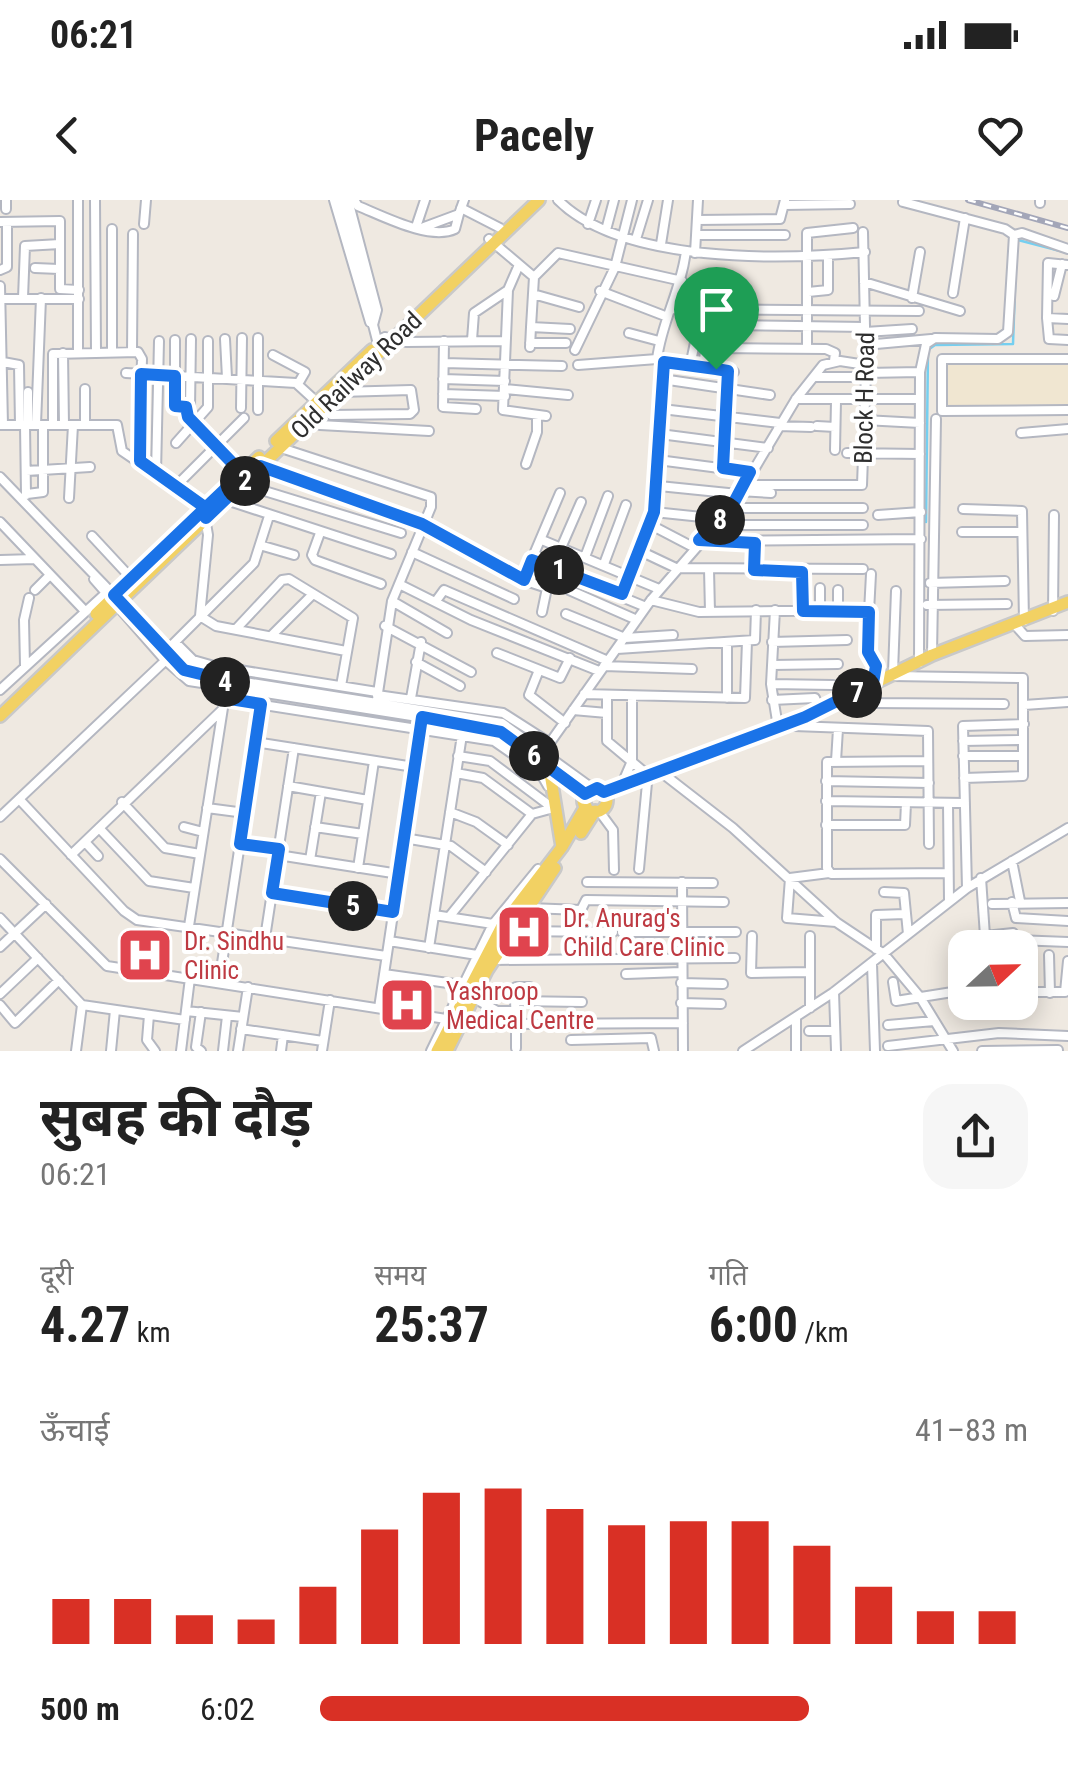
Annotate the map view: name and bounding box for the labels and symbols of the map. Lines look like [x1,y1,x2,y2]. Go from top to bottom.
pin [674,267,759,370]
street label: Old Railway Road [285,306,428,445]
street label: Block H Road [849,332,880,464]
pin: 2 [220,456,270,506]
pin: 8 [695,495,745,545]
pin: 1 [534,545,584,595]
pin: 4 [200,657,250,707]
pin: 7 [832,668,882,718]
pin: 6 [509,731,559,781]
pin: 5 [328,881,378,931]
hospital icon: Dr. Anurag's Child Care Clinic [494,902,554,962]
place label: Dr. Anurag's Child Care Clinic [563,904,725,962]
hospital icon: Dr. Sindhu Clinic [115,925,175,985]
place label: Dr. Sindhu Clinic [184,927,284,985]
north arrow [948,930,1038,1020]
hospital icon: Yashroop Medical Centre [377,975,437,1035]
place label: Yashroop Medical Centre [446,977,594,1035]

